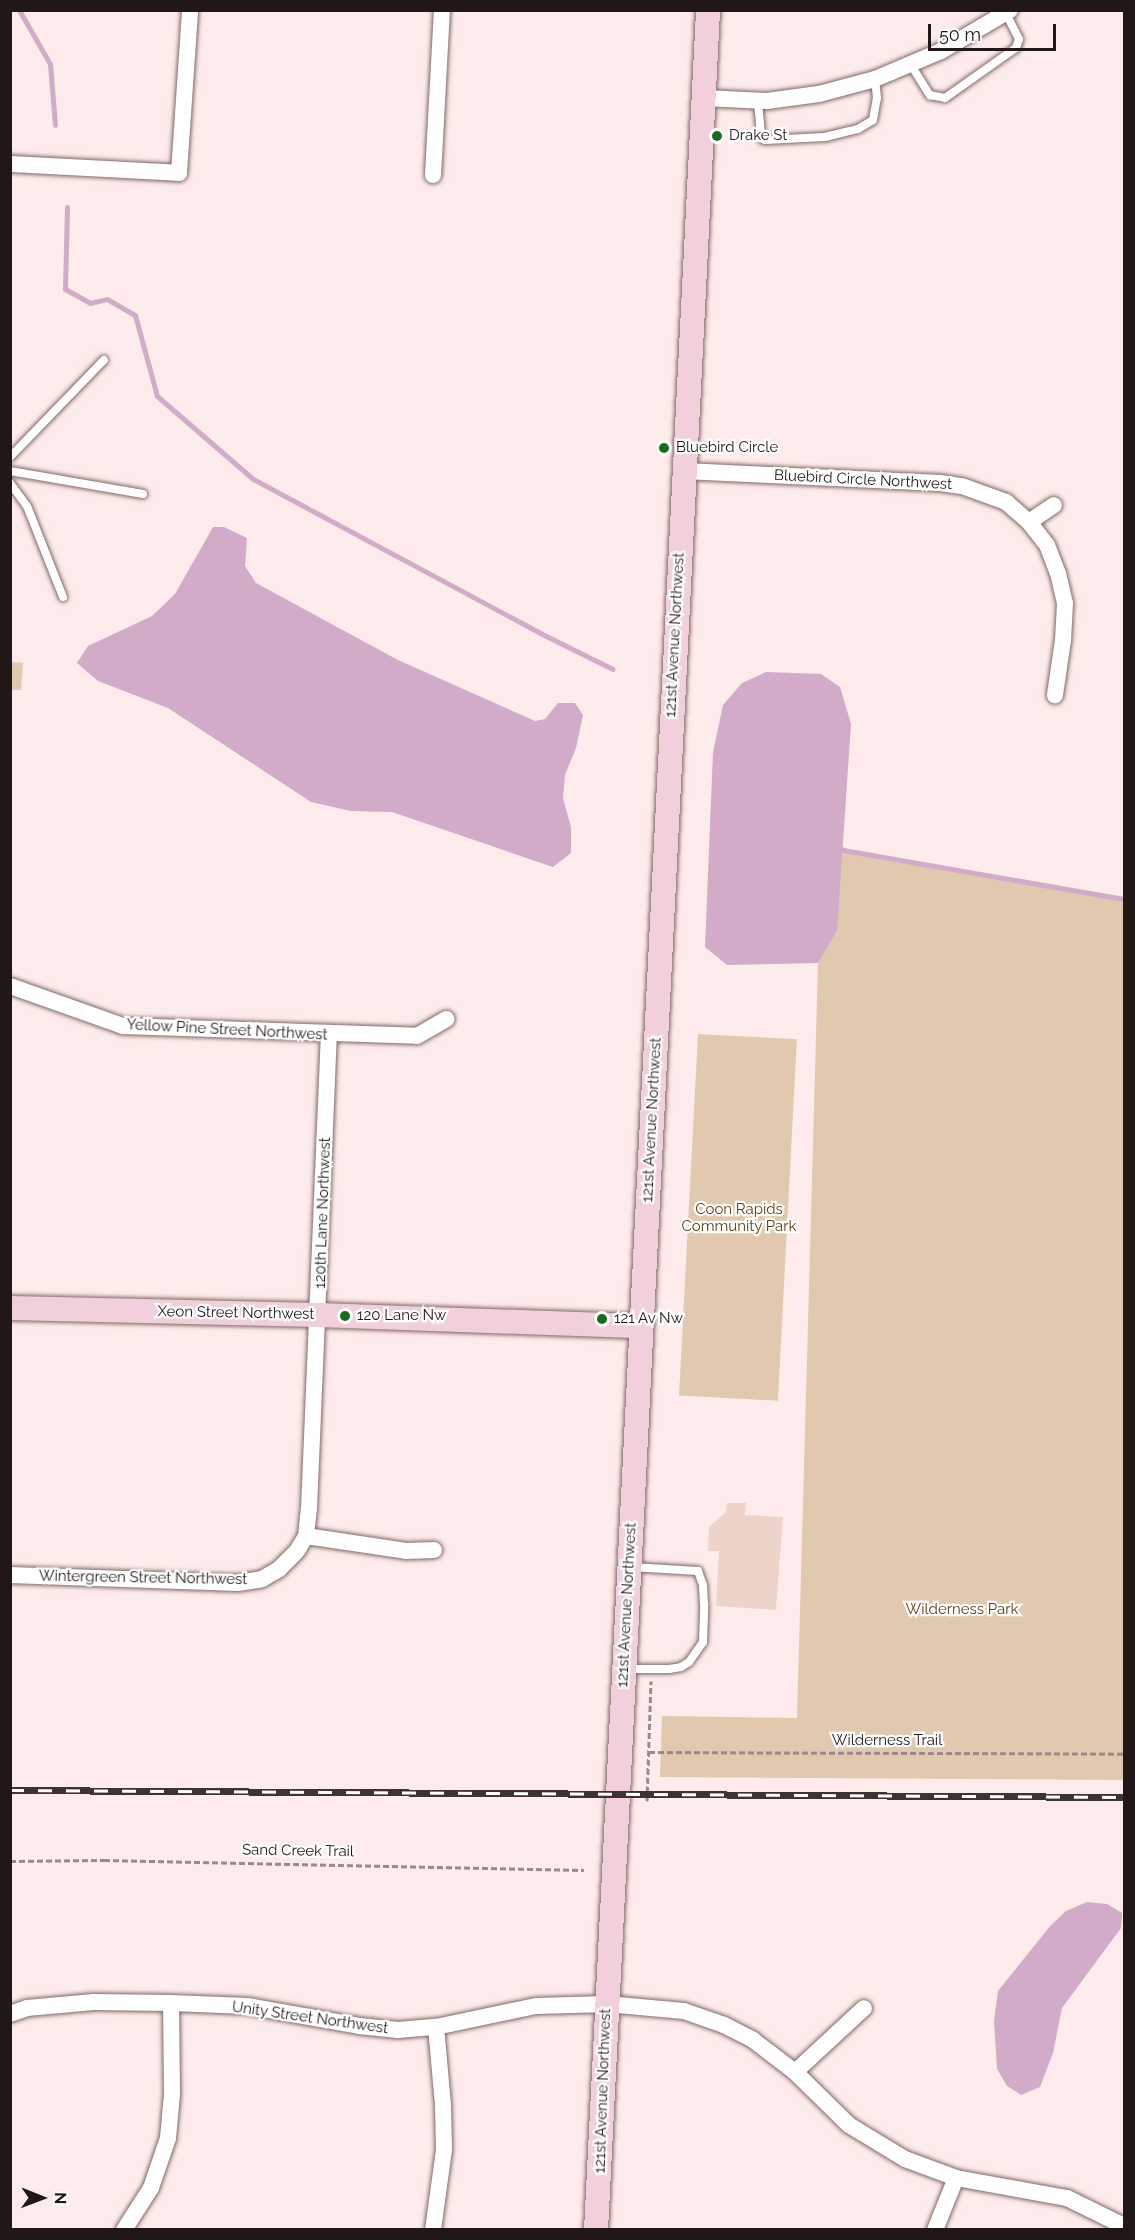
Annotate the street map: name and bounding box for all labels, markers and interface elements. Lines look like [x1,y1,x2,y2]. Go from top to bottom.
scale bar [931,12,1058,50]
text: 50 m [939,24,981,45]
place label: Drake St [729,127,787,145]
marker: Drake St [710,129,724,143]
place label: Bluebird Circle [676,439,778,457]
marker: Bluebird Circle [657,441,671,455]
street label: Bluebird Circle Northwest [774,466,952,494]
street label: 121st Avenue Northwest [662,552,688,718]
street label: Yellow Pine Street Northwest [126,1016,328,1044]
street label: 121st Avenue Northwest [639,1037,665,1203]
street label: 120th Lane Northwest [311,1137,335,1289]
park label: Coon Rapids Community Park [681,1200,797,1235]
street label: Xeon Street Northwest [157,1303,315,1323]
place label: 120 Lane Nw [357,1307,446,1325]
marker: 120 Lane Nw [338,1309,352,1323]
place label: 121 Av Nw [614,1310,684,1328]
marker: 121 Av Nw [595,1312,609,1326]
street label: 121st Avenue Northwest [614,1522,640,1688]
street label: Wintergreen Street Northwest [39,1567,247,1589]
park label: Wilderness Park [906,1601,1018,1619]
street label: Wilderness Trail [832,1732,942,1750]
street label: Sand Creek Trail [242,1841,354,1861]
street label: Unity Street Northwest [231,1998,389,2038]
street label: 121st Avenue Northwest [591,2008,615,2174]
north arrow [12,2168,72,2228]
text: N [51,2192,70,2205]

